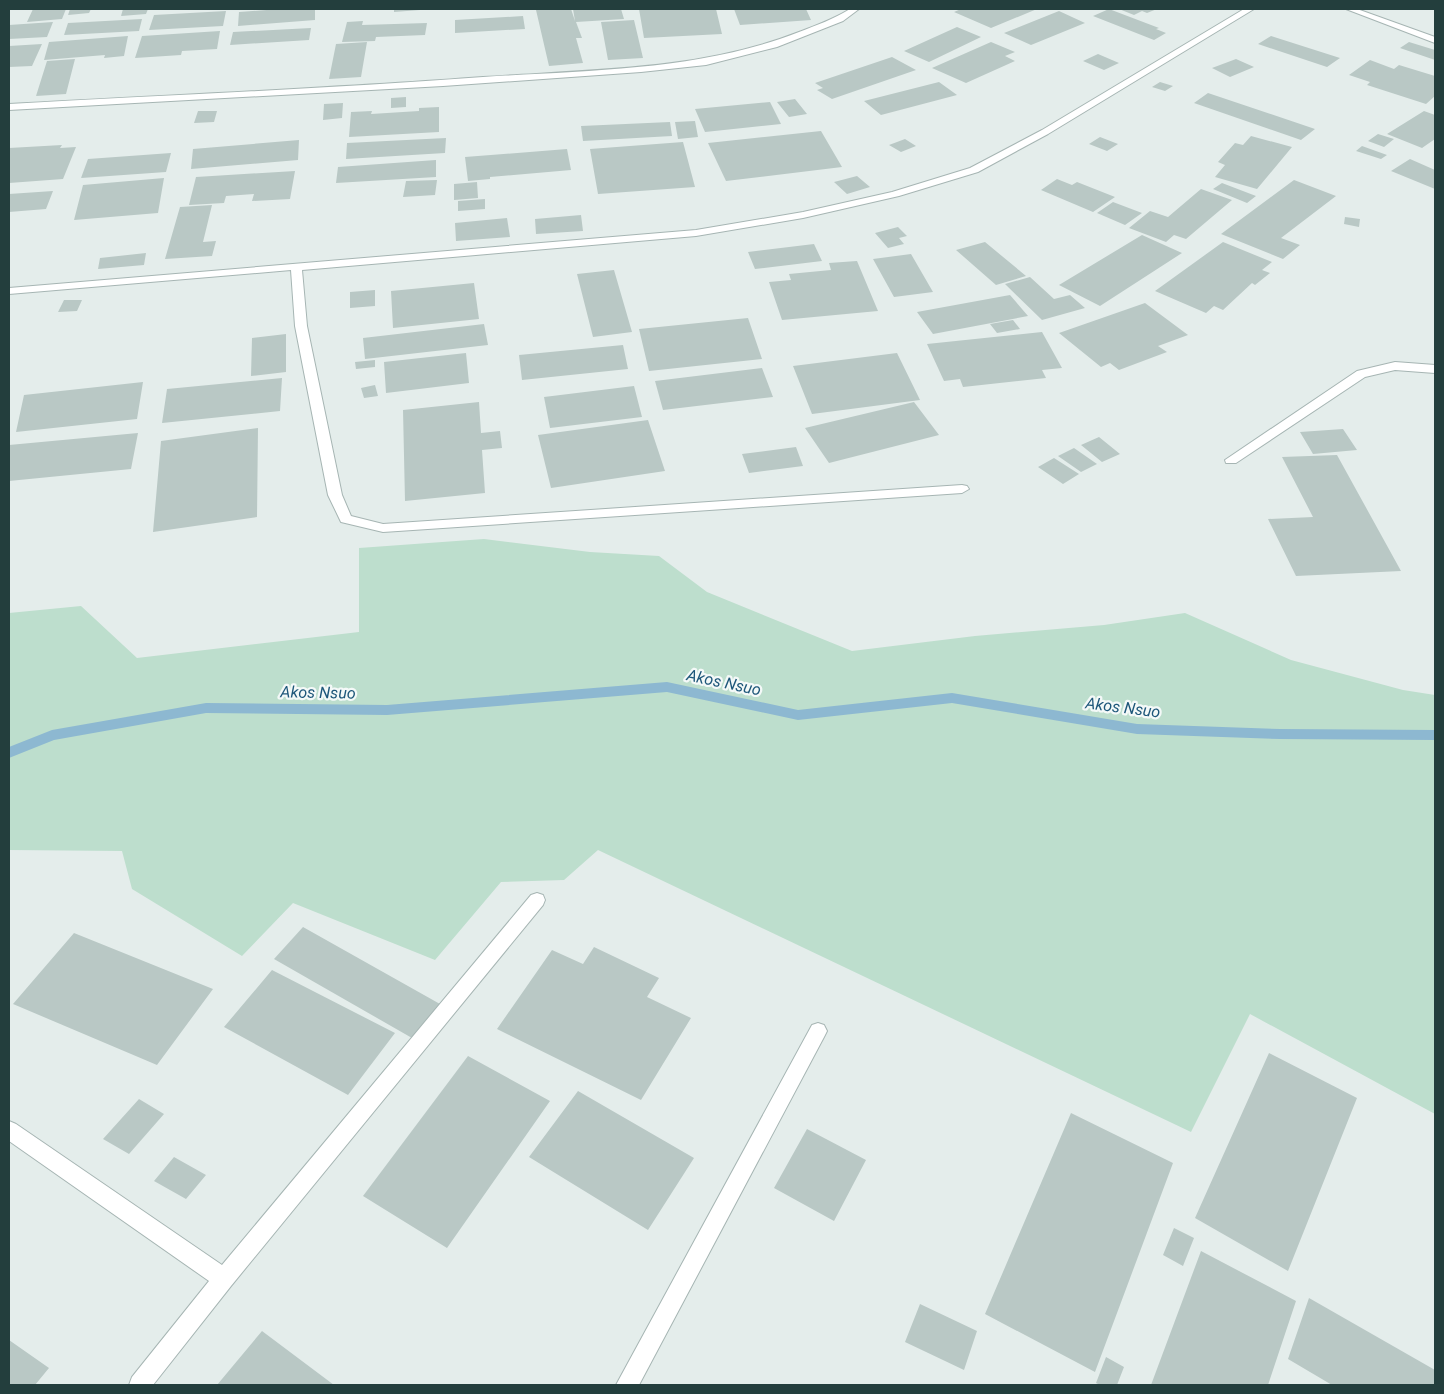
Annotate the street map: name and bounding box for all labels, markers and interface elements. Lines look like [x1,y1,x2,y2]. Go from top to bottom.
water label: Akos Nsuo [684,665,763,700]
water label: Akos Nsuo [279,682,356,703]
water label: Akos Nsuo [1083,693,1162,722]

